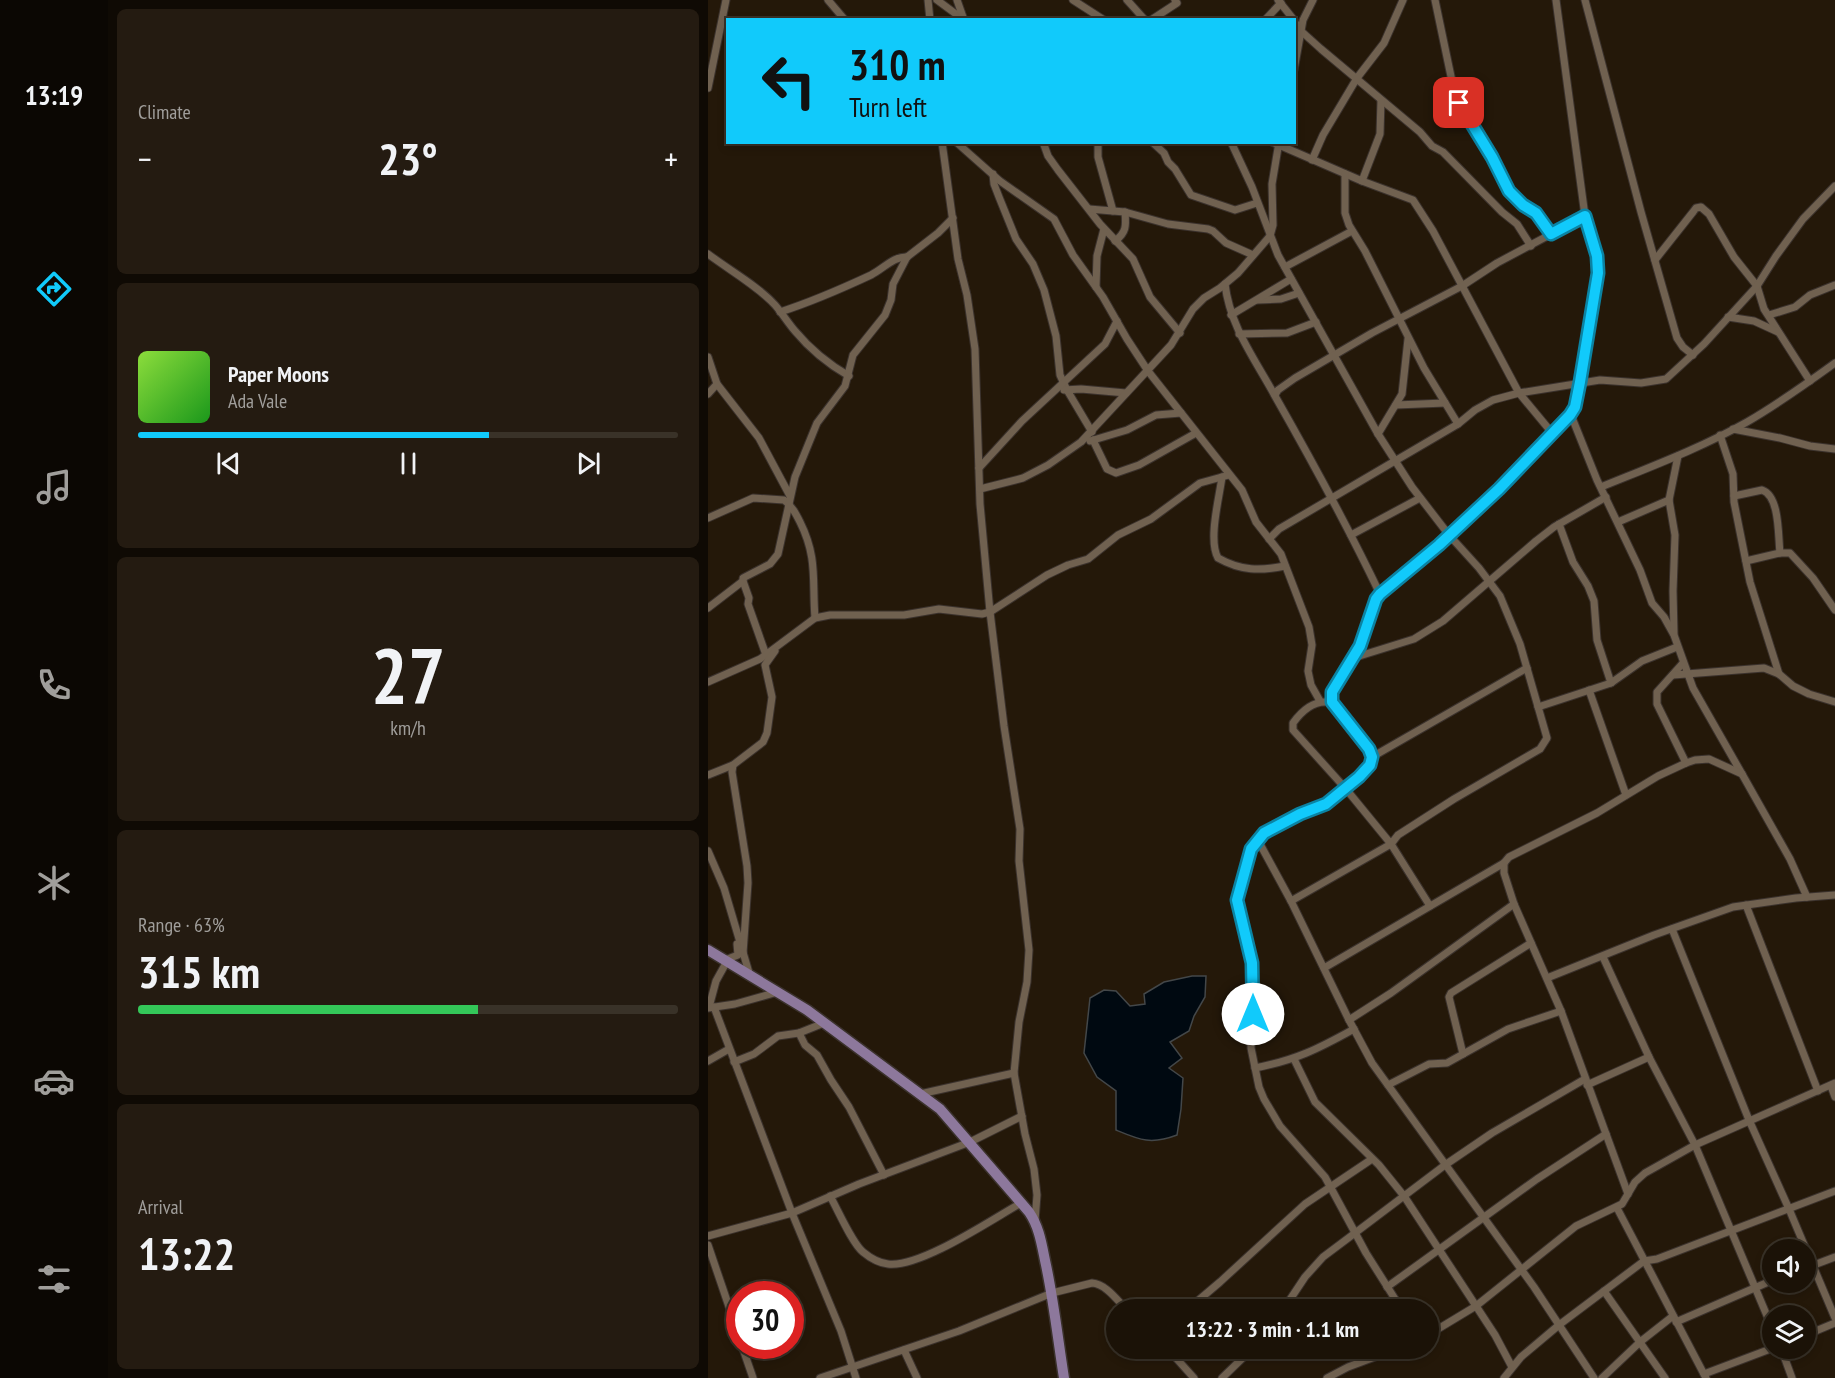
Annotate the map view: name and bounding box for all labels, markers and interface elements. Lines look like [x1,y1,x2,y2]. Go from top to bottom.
text: 310 m [849,37,946,92]
icon: left [750,42,828,120]
pin [1433,77,1484,128]
text: 13:19 [25,78,83,112]
icon: arrive [1442,86,1475,119]
text: Turn left [849,90,927,124]
text: Climate [138,99,191,125]
text: 23° [378,129,438,187]
text: − [138,137,152,180]
text: + [664,137,678,180]
icon: directions [33,268,75,310]
text: Paper Moons [228,360,329,388]
text: Ada Vale [228,388,287,414]
icon: previous [212,447,245,480]
icon: pause [392,447,425,480]
icon: next [572,447,605,480]
icon: music [33,466,75,508]
text: 27 [371,625,445,726]
icon: phone [33,664,75,706]
text: km/h [390,715,426,741]
icon: climate [33,862,75,904]
text: Range · 63% [138,912,225,938]
text: 315 km [138,942,260,1000]
position arrow [1221,982,1285,1046]
icon: car [33,1060,75,1102]
text: Arrival [138,1194,183,1220]
text: 13:22 [138,1224,235,1282]
map controls [1762,1239,1816,1359]
button: sound [1762,1239,1816,1293]
icon: filters [33,1258,75,1300]
speed limit sign: 30 [726,1281,804,1359]
button: layers [1762,1305,1816,1359]
text: 13:22 · 3 min · 1.1 km [1186,1315,1359,1343]

